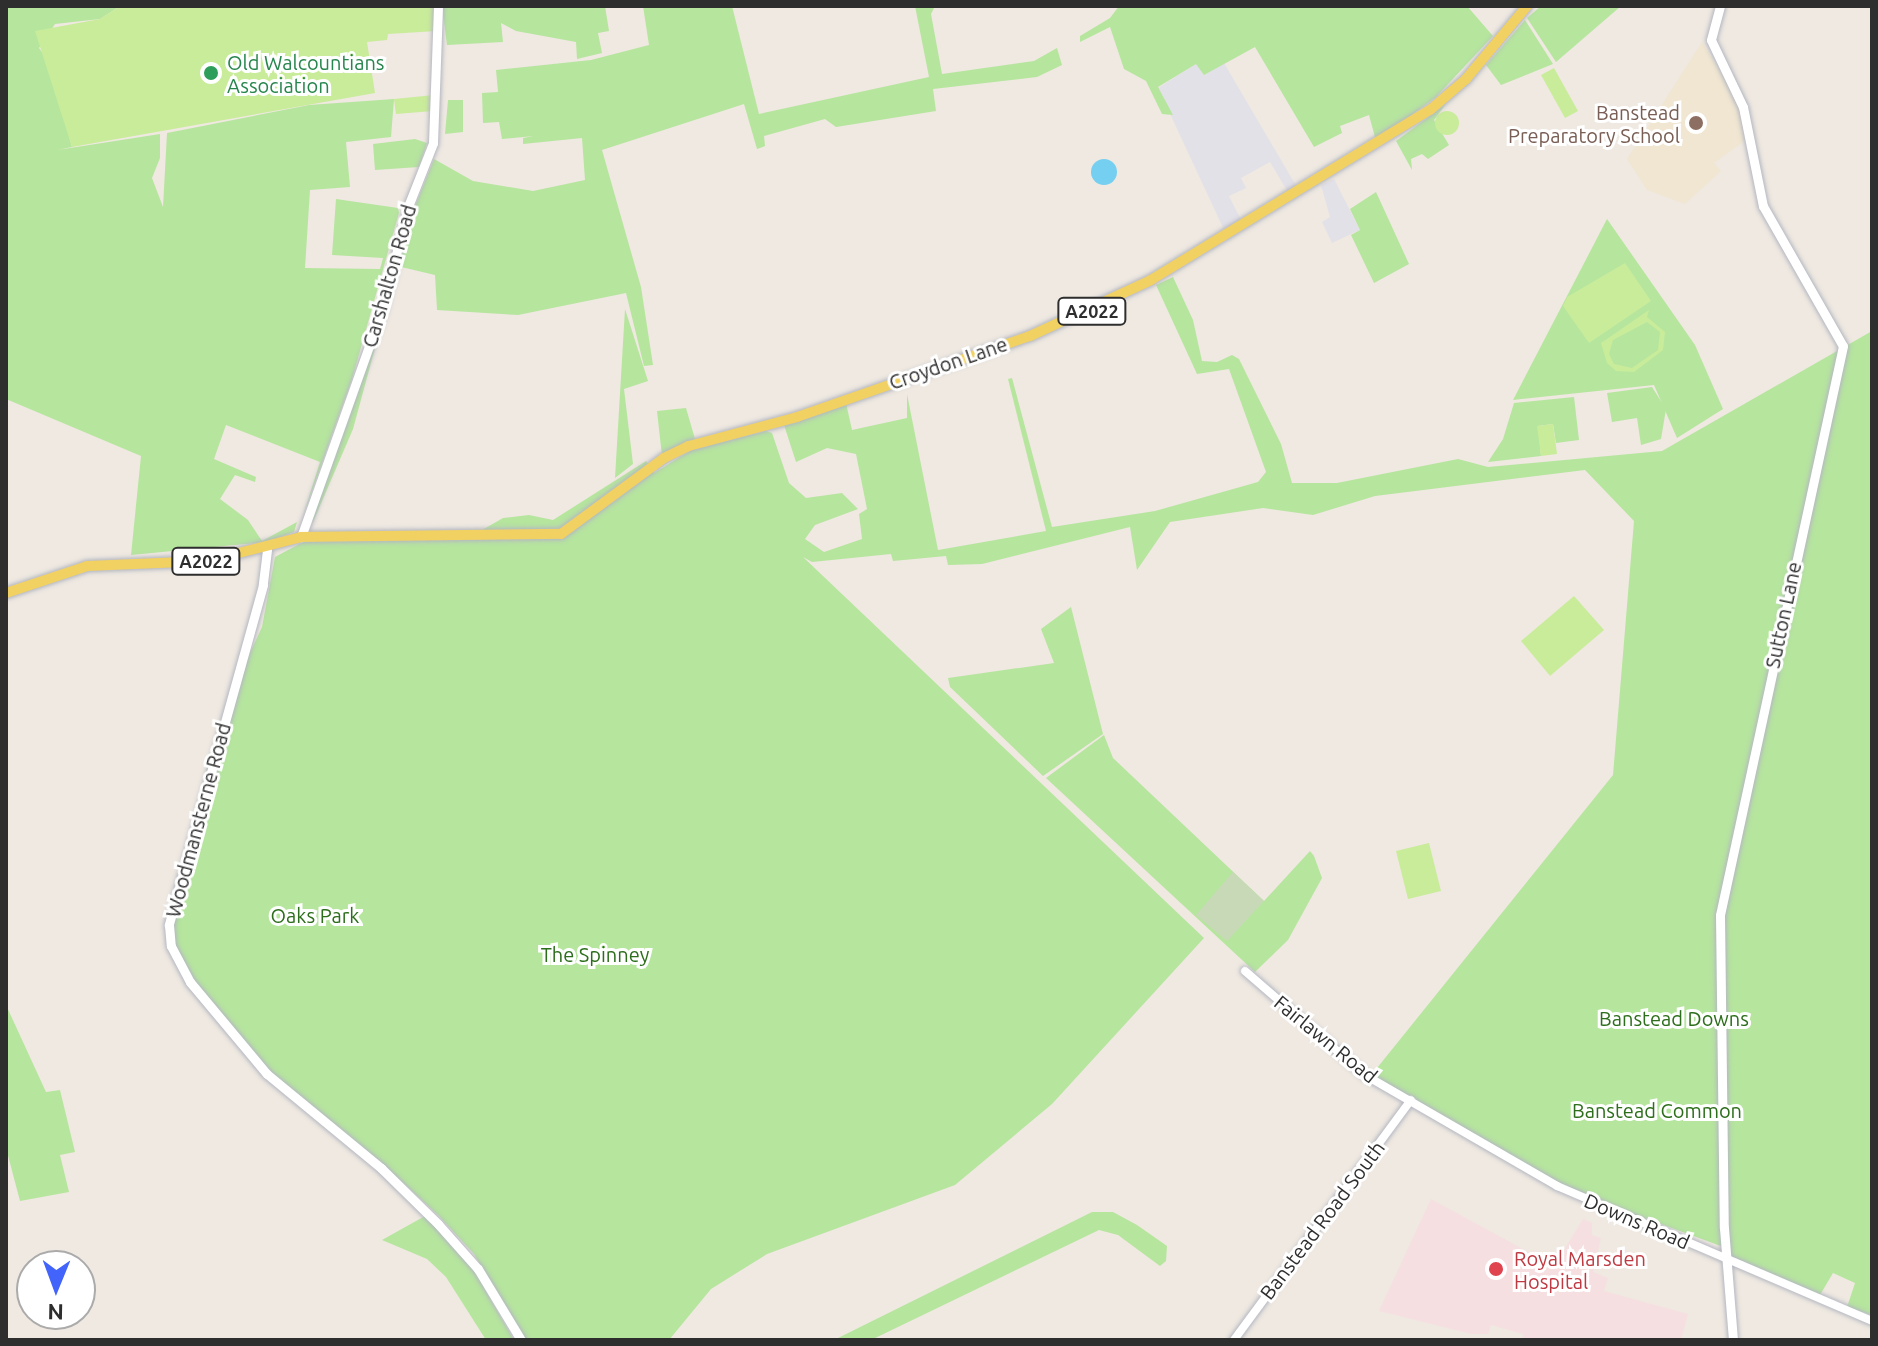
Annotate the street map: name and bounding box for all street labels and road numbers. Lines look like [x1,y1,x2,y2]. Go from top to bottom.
street label: Carshalton Road [357,202,421,350]
road number: A2022 [1056,297,1128,325]
street label: Croydon Lane [886,332,1010,394]
road number: A2022 [170,547,242,575]
street label: Sutton Lane [1760,560,1806,670]
street label: Woodmansterne Road [160,720,236,920]
street label: Fairlawn Road [1270,990,1382,1088]
street label: Banstead Road South [1255,1136,1389,1304]
street label: Downs Road [1581,1188,1693,1254]

